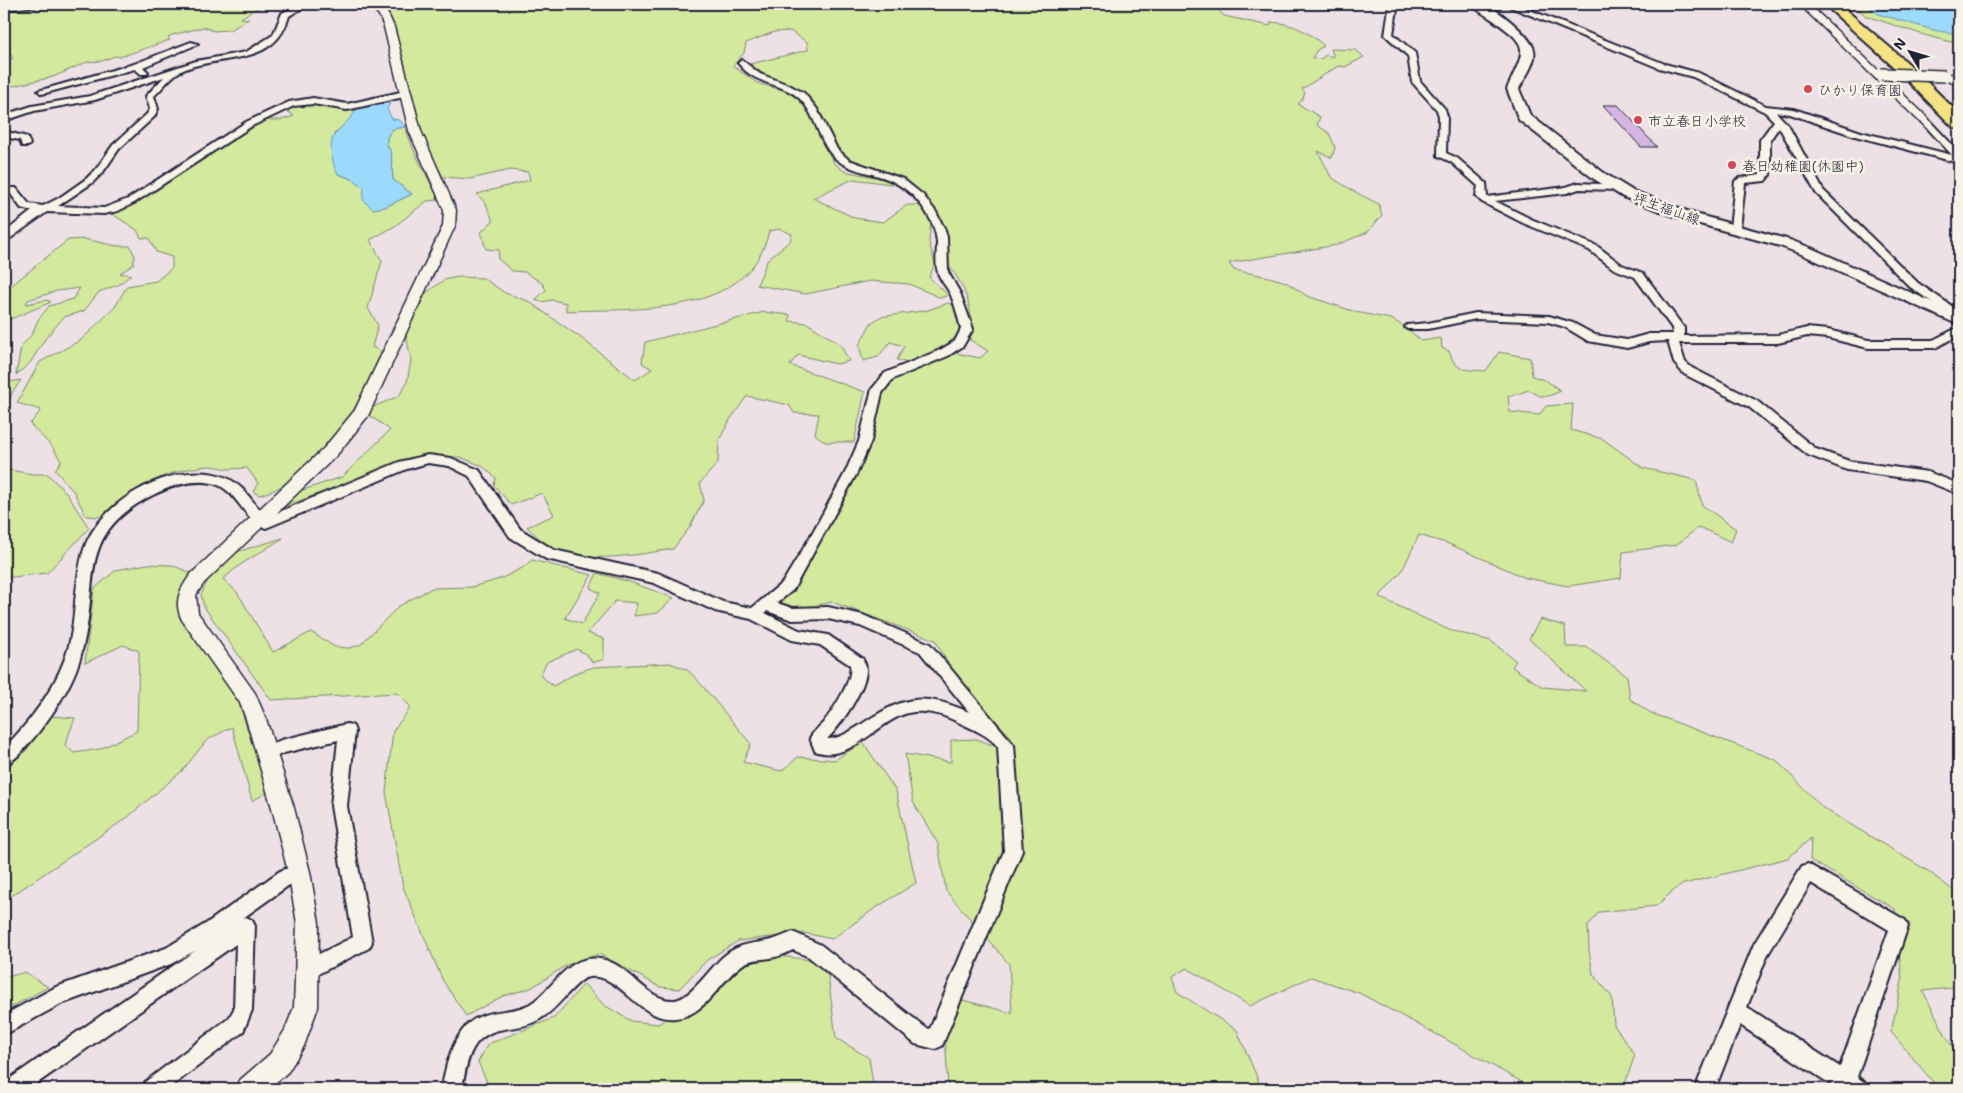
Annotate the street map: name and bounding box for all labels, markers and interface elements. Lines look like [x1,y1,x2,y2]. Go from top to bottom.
north arrow [1886,28,1936,78]
text: N [1889,34,1910,54]
place label: ひかり保育園 [1818,80,1902,99]
marker: ひかり保育園 [1802,83,1814,95]
place label: 市立春日小学校 [1648,111,1746,130]
marker: 市立春日小学校 [1632,114,1644,126]
place label: 春日幼稚園(休園中) [1742,156,1864,175]
marker: 春日幼稚園(休園中) [1726,159,1738,171]
street label: 坪生福山線 [1631,187,1703,229]

